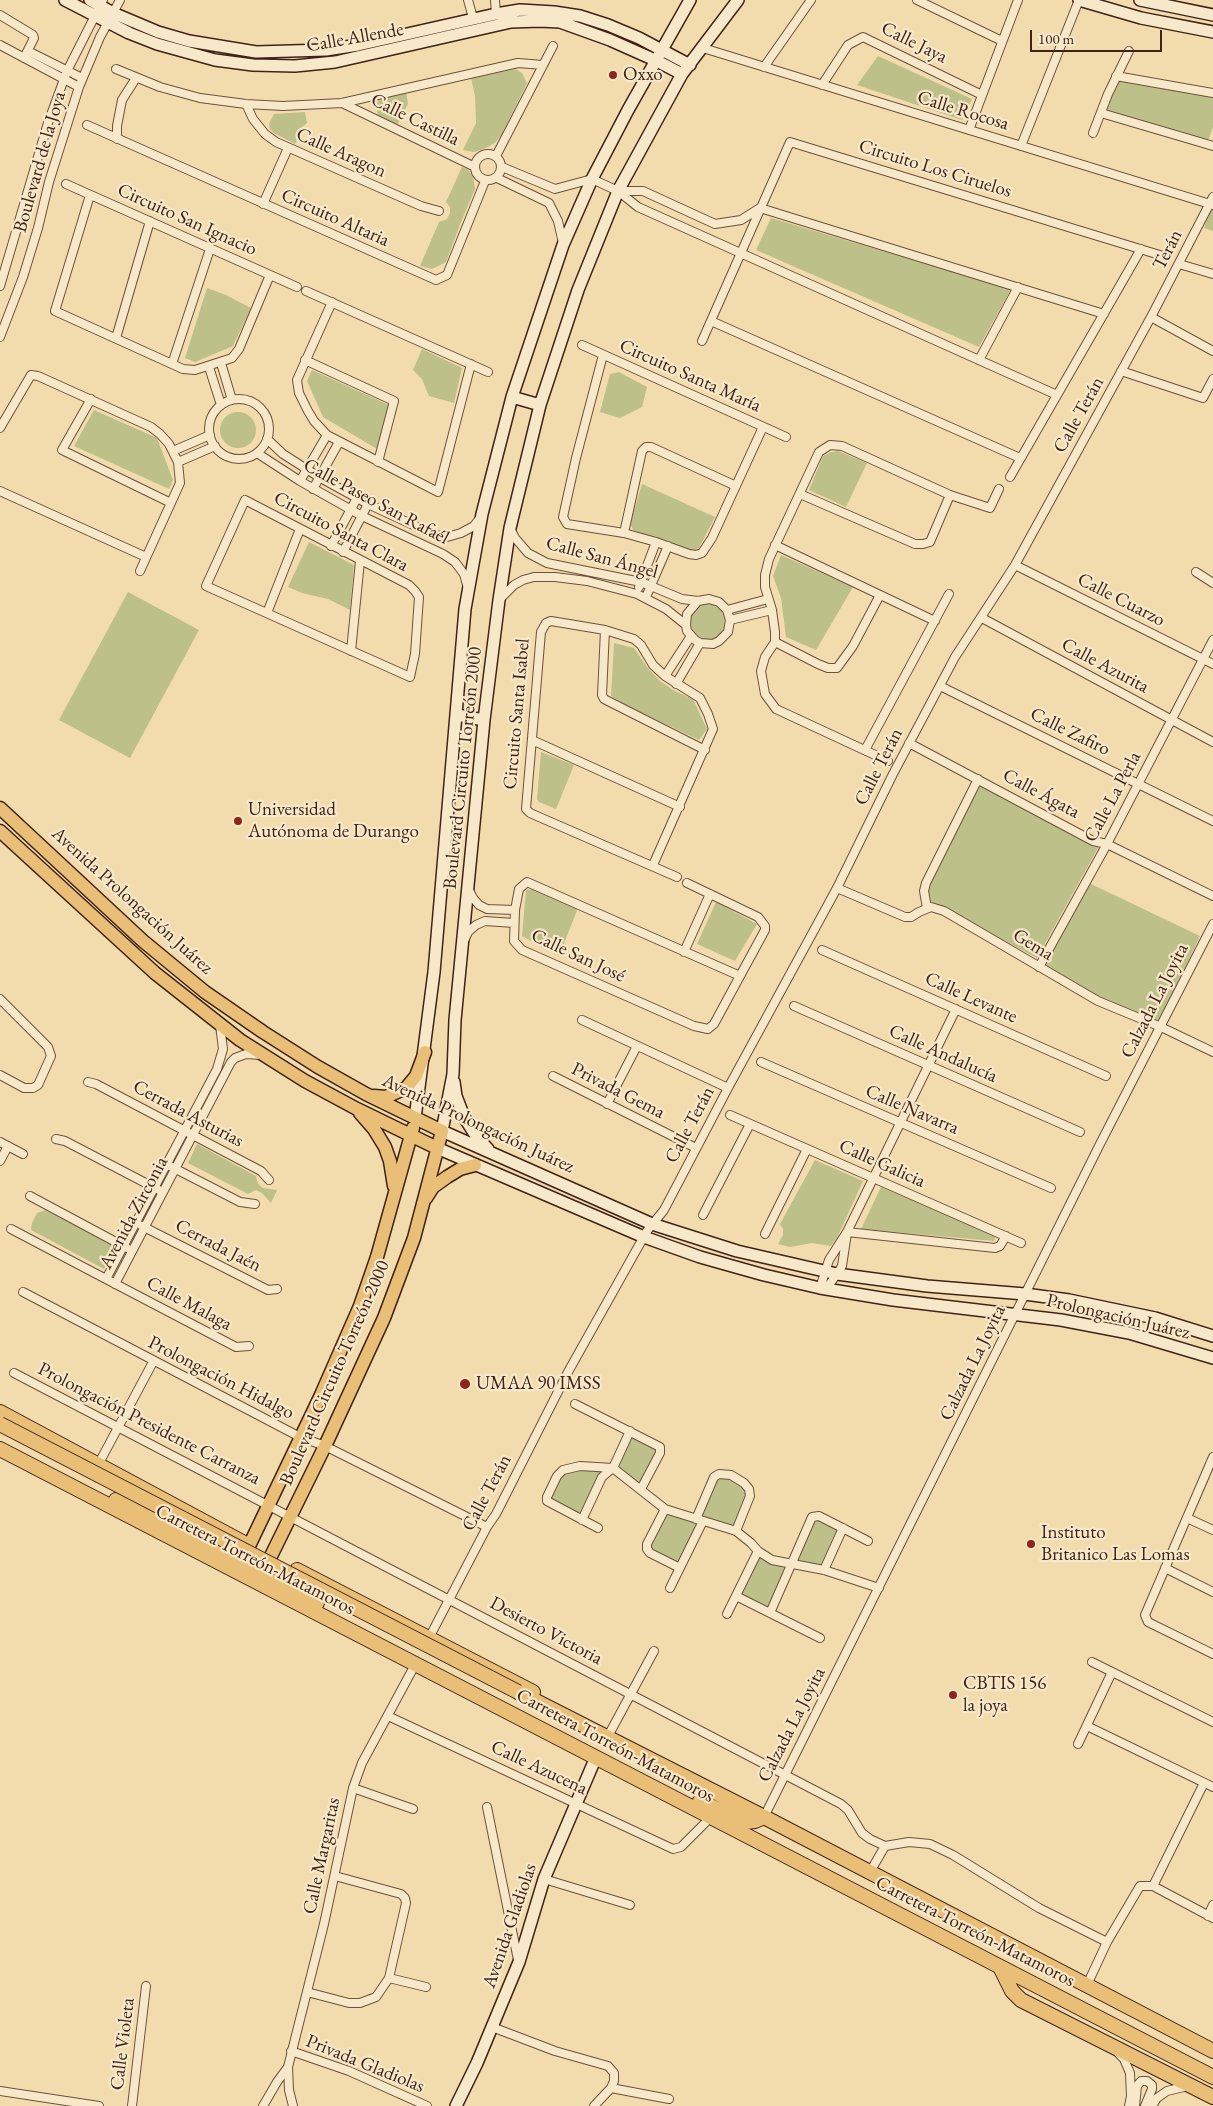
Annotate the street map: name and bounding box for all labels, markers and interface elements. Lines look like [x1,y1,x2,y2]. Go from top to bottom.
street label: Calle Jaya [877,17,951,69]
street label: Calle Allende [305,18,405,58]
scale bar [1033,20,1166,52]
text: 100 m [1038,29,1074,48]
place label: Oxxo [623,64,663,86]
marker: Oxxo [607,69,619,81]
street label: Calle Rocosa [914,86,1012,136]
street label: Boulevard de la Joya [9,89,71,235]
street label: Calle Castilla [367,89,463,151]
street label: Calle Aragon [292,123,390,183]
street label: Circuito Los Ciruelos [856,135,1014,203]
street label: Circuito San Ignacio [114,179,260,261]
street label: Circuito Altaria [277,184,393,252]
street label: Terán [1148,226,1188,274]
street label: Circuito Santa María [616,335,764,417]
street label: Calle Terán [1049,373,1109,457]
street label: Calle Paseo San Rafaél [299,454,453,550]
street label: Circuito Santa Clara [270,487,412,577]
street label: Calle San Ángel [543,532,661,584]
street label: Calle Cuarzo [1073,568,1169,632]
street label: Calle Azurita [1057,633,1153,699]
street label: Circuito Santa Isabel [499,637,535,791]
street label: Boulevard Circuito Torreón 2000 [439,646,487,890]
street label: Calle Zafiro [1026,703,1114,761]
street label: Calle Terán [850,725,908,809]
street label: Calle La Perla [1080,748,1146,846]
street label: Calle Ágata [999,764,1083,824]
place label: Universidad Autónoma de Durango [248,799,419,843]
marker: Universidad Autónoma de Durango [232,815,244,827]
street label: Avenida Prolongación Juárez [47,823,217,979]
street label: Calle San José [527,924,629,988]
street label: Gema [1008,924,1058,966]
street label: Calzada La Joyita [1116,940,1194,1062]
street label: Calle Levante [921,967,1021,1029]
street label: Calle Andalucía [885,1020,1001,1088]
street label: Privada Gema [568,1058,668,1124]
street label: Avenida Prolongación Juárez [378,1069,578,1179]
street label: Cerrada Asturias [129,1075,247,1153]
street label: Calle Navarra [862,1080,962,1140]
street label: Calle Terán [660,1083,720,1167]
street label: Calle Galicia [835,1135,929,1193]
street label: Avenida Zirconia [95,1153,173,1273]
street label: Cerrada Jaén [171,1215,265,1277]
street label: Boulevard Circuito Torreón 2000 [275,1257,395,1489]
street label: Calle Malaga [142,1272,236,1336]
street label: Prolongación Juárez [1044,1289,1192,1345]
street label: Calzada La Joyita [935,1301,1011,1425]
street label: Prolongación Hidalgo [144,1331,298,1425]
street label: Prolongación Presidente Carranza [34,1358,264,1490]
place label: UMAA 90 IMSS [476,1373,601,1395]
marker: UMAA 90 IMSS [458,1377,472,1391]
street label: Calle Terán [457,1451,517,1535]
street label: Carretera Torreón-Matamoros [151,1500,359,1620]
place label: Instituto Britanico Las Lomas [1041,1522,1190,1566]
marker: Instituto Britanico Las Lomas [1025,1538,1037,1550]
street label: Desierto Victoria [486,1592,606,1670]
street label: Calzada La Joyita [753,1664,831,1786]
place label: CBTIS 156 la joya [963,1673,1046,1717]
street label: Carretera Torreón-Matamoros [512,1684,718,1808]
marker: CBTIS 156 la joya [947,1689,959,1701]
street label: Calle Azucena [487,1736,591,1800]
street label: Calle Margaritas [299,1796,345,1916]
street label: Avenida Gladiolas [478,1861,542,1991]
street label: Carretera Torreón-Matamoros [871,1872,1079,1992]
street label: Calle Violeta [106,1996,140,2092]
street label: Privada Gladiolas [302,2030,428,2098]

